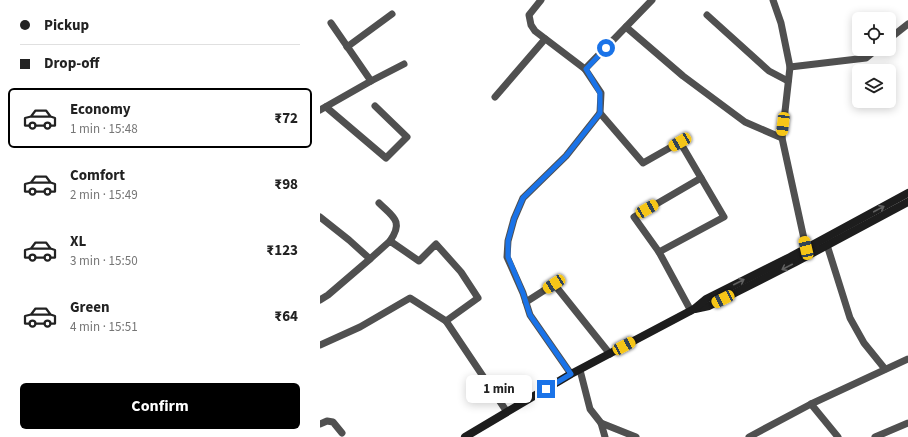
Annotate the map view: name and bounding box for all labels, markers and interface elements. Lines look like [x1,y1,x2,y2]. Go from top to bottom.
map controls [852,12,896,108]
button: locate [852,12,896,56]
text: Pickup [44,15,89,36]
route start [597,39,615,57]
text: Drop-off [44,53,99,74]
button: layers [852,64,896,108]
text: Economy [70,99,131,120]
icon: car [22,100,58,136]
text: ₹72 [274,108,298,129]
car [776,111,790,137]
text: 1 min · 15:48 [70,120,138,138]
car [667,131,693,153]
text: Comfort [70,165,125,186]
icon: car [22,166,58,202]
text: ₹98 [274,174,298,195]
text: 2 min · 15:49 [70,186,138,204]
car [634,198,660,220]
one-way arrow [873,205,885,212]
text: XL [70,231,86,252]
icon: car [22,232,58,268]
car [797,235,815,261]
text: ₹123 [266,240,298,261]
text: 3 min · 15:50 [70,252,138,270]
one-way arrow [782,263,794,271]
car [541,272,567,296]
one-way arrow [733,278,745,286]
car [710,288,736,310]
text: Green [70,297,110,318]
icon: car [22,298,58,334]
text: ₹64 [274,306,298,327]
text: 4 min · 15:51 [70,318,138,336]
car [611,335,637,357]
callout: 1 min [466,375,532,403]
text: 1 min [483,380,515,398]
route end [537,380,555,398]
button: Confirm [20,383,300,429]

